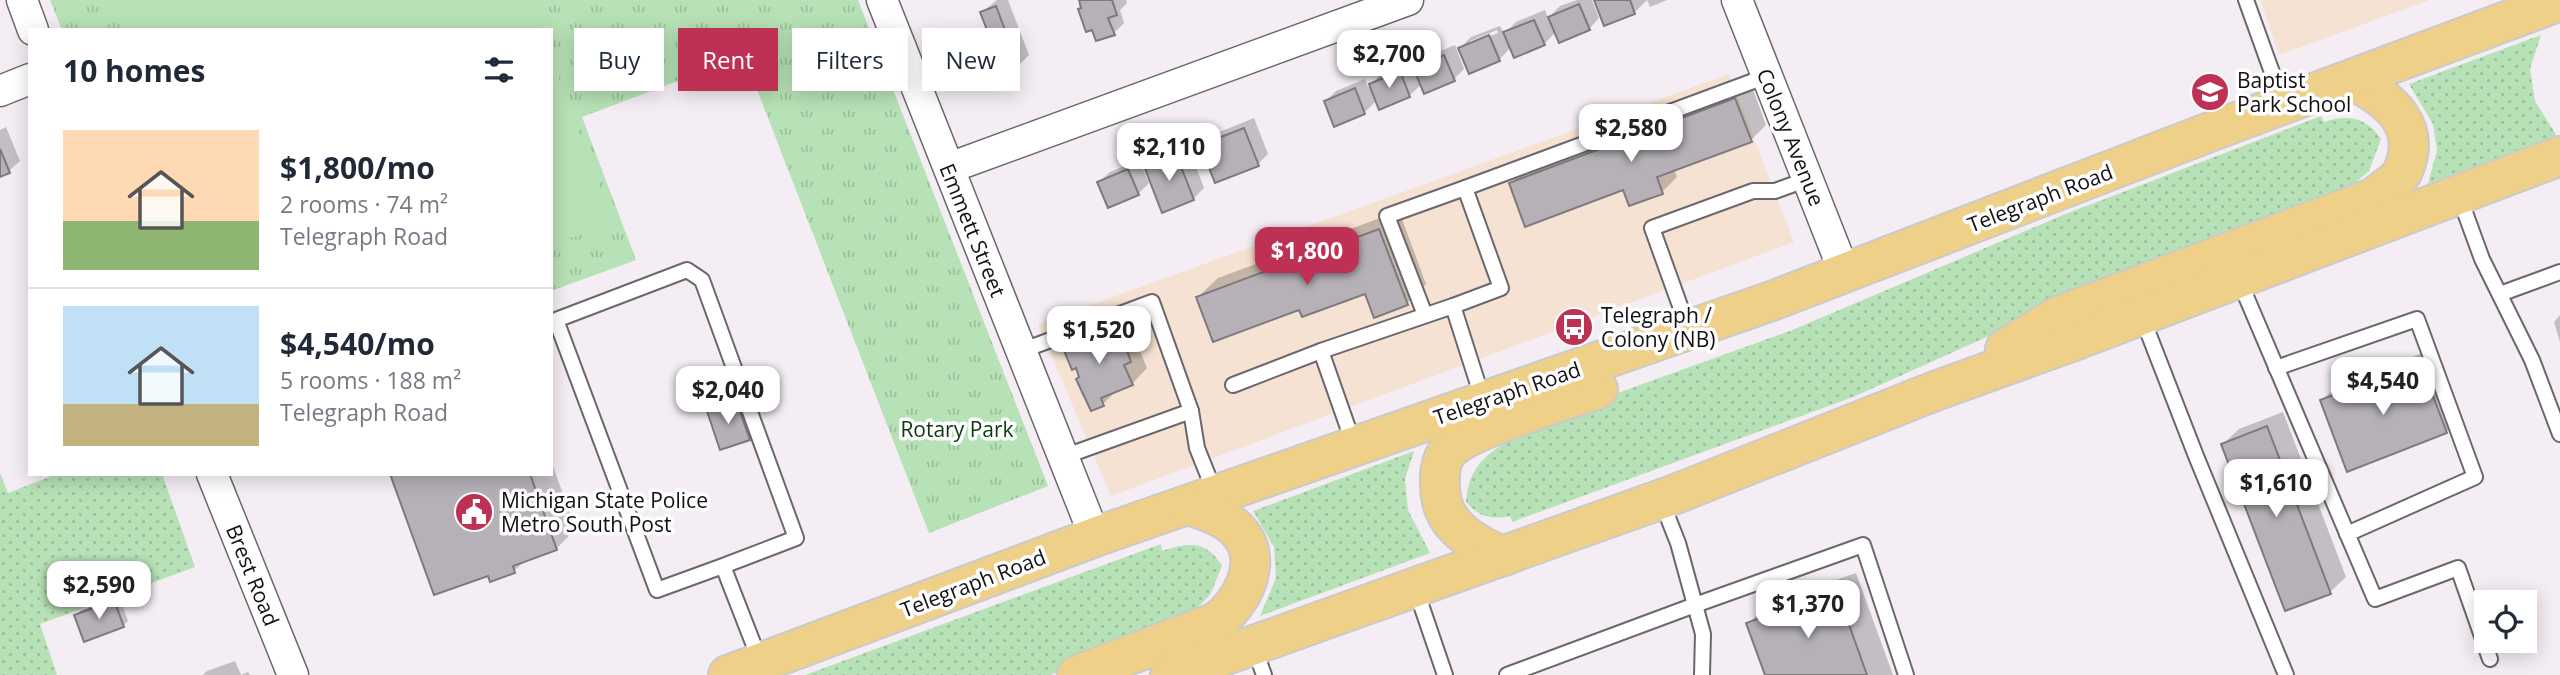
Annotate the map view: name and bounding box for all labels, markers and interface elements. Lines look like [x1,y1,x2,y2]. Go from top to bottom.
chip: Buy [574,28,664,91]
chip: Rent [678,28,778,91]
chip: Filters [792,28,908,91]
chip: New [922,28,1020,91]
pin: $2,700 [1332,31,1446,90]
text: $2,700 [1353,37,1425,69]
text: 10 homes [63,50,206,91]
icon: filters [480,51,518,89]
street label: Colony Avenue [1751,64,1831,210]
place label: Baptist Park School [2237,66,2351,118]
school or university icon: Baptist Park School [2189,71,2231,113]
pin: $2,580 [1574,104,1688,164]
text: $2,580 [1595,111,1667,143]
pin: $2,110 [1112,124,1226,183]
text: $2,110 [1133,130,1205,162]
text: $1,800/mo [280,147,435,188]
street label: Telegraph Road [1963,157,2117,239]
icon: home [119,158,203,242]
street label: Emmett Street [934,159,1012,301]
text: 2 rooms · 74 m² [280,188,448,220]
text: Telegraph Road [280,220,448,252]
pin: $1,800 [1250,228,1364,287]
text: $1,800 [1271,234,1343,266]
place label: Telegraph / Colony (NB) [1601,301,1715,353]
pin: $1,520 [1042,306,1156,366]
bus stop icon: Telegraph / Colony (NB) [1553,306,1595,348]
text: $1,520 [1063,313,1135,345]
text: $4,540/mo [280,323,435,364]
icon: home [119,334,203,418]
street label: Telegraph Road [1430,355,1584,431]
pin: $4,540 [2326,358,2440,417]
text: 5 rooms · 188 m² [280,364,461,396]
text: $4,540 [2347,364,2419,396]
pin: $2,040 [671,366,785,426]
text: $2,040 [692,373,764,405]
text: Telegraph Road [280,396,448,428]
park label: Rotary Park [900,415,1014,443]
pin: $1,610 [2219,460,2333,519]
text: $1,610 [2240,466,2312,498]
place label: Michigan State Police Metro South Post [501,486,708,538]
public building icon: Michigan State Police Metro South Post [453,491,495,533]
street label: Brest Road [220,520,286,630]
street label: Telegraph Road [896,542,1050,624]
pin: $2,590 [42,562,156,621]
text: $2,590 [63,568,135,600]
pin: $1,370 [1751,580,1865,640]
text: $1,370 [1772,587,1844,619]
map controls [2474,590,2537,653]
button: locate [2474,590,2537,653]

